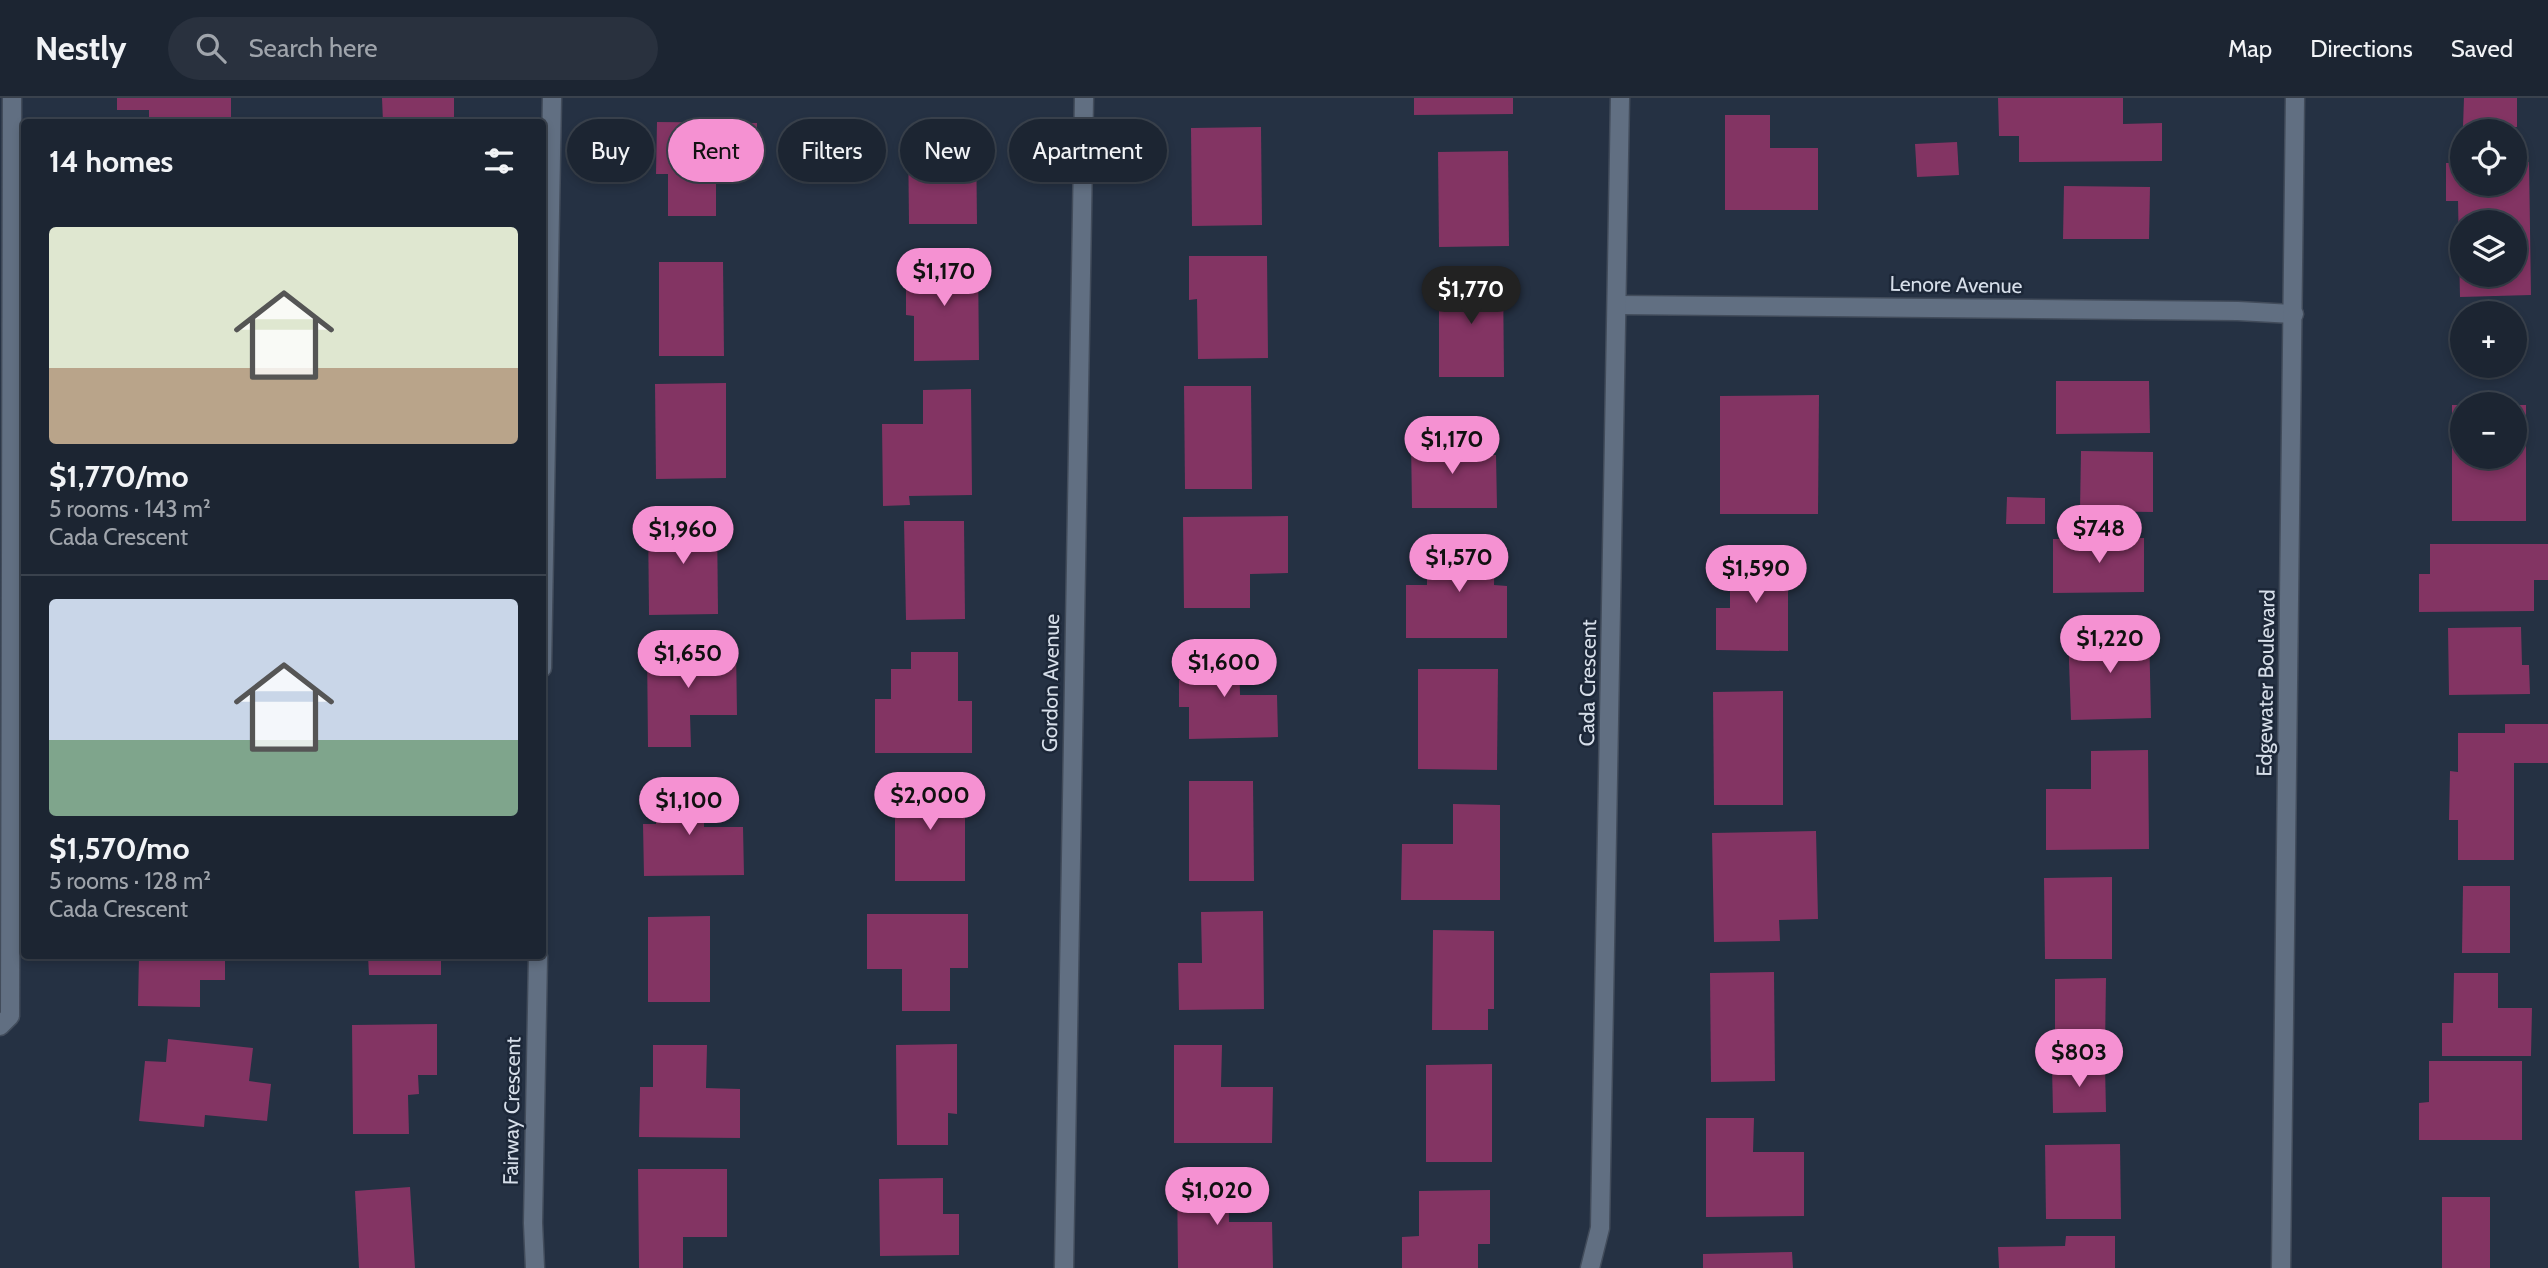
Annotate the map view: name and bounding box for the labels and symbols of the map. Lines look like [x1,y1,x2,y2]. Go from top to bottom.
pin: $1,170 [887,248,1001,308]
pin: $1,770 [1414,266,1528,326]
street label: Lenore Avenue [1889,271,2023,298]
pin: $1,170 [1395,416,1509,476]
pin: $748 [2058,505,2140,565]
pin: $1,960 [626,506,740,566]
pin: $1,570 [1402,534,1516,594]
pin: $1,590 [1699,546,1813,605]
street label: Edgewater Boulevard [2251,589,2280,777]
street label: Gordon Avenue [1037,613,1064,752]
pin: $1,220 [2053,616,2167,675]
street label: Cada Crescent [1574,619,1601,747]
pin: $1,650 [631,630,745,690]
pin: $1,600 [1167,640,1281,699]
pin: $2,000 [873,772,987,832]
pin: $1,100 [632,778,746,837]
pin: $803 [2038,1030,2120,1089]
street label: Fairway Crescent [498,1037,525,1185]
pin: $1,020 [1160,1168,1274,1227]

